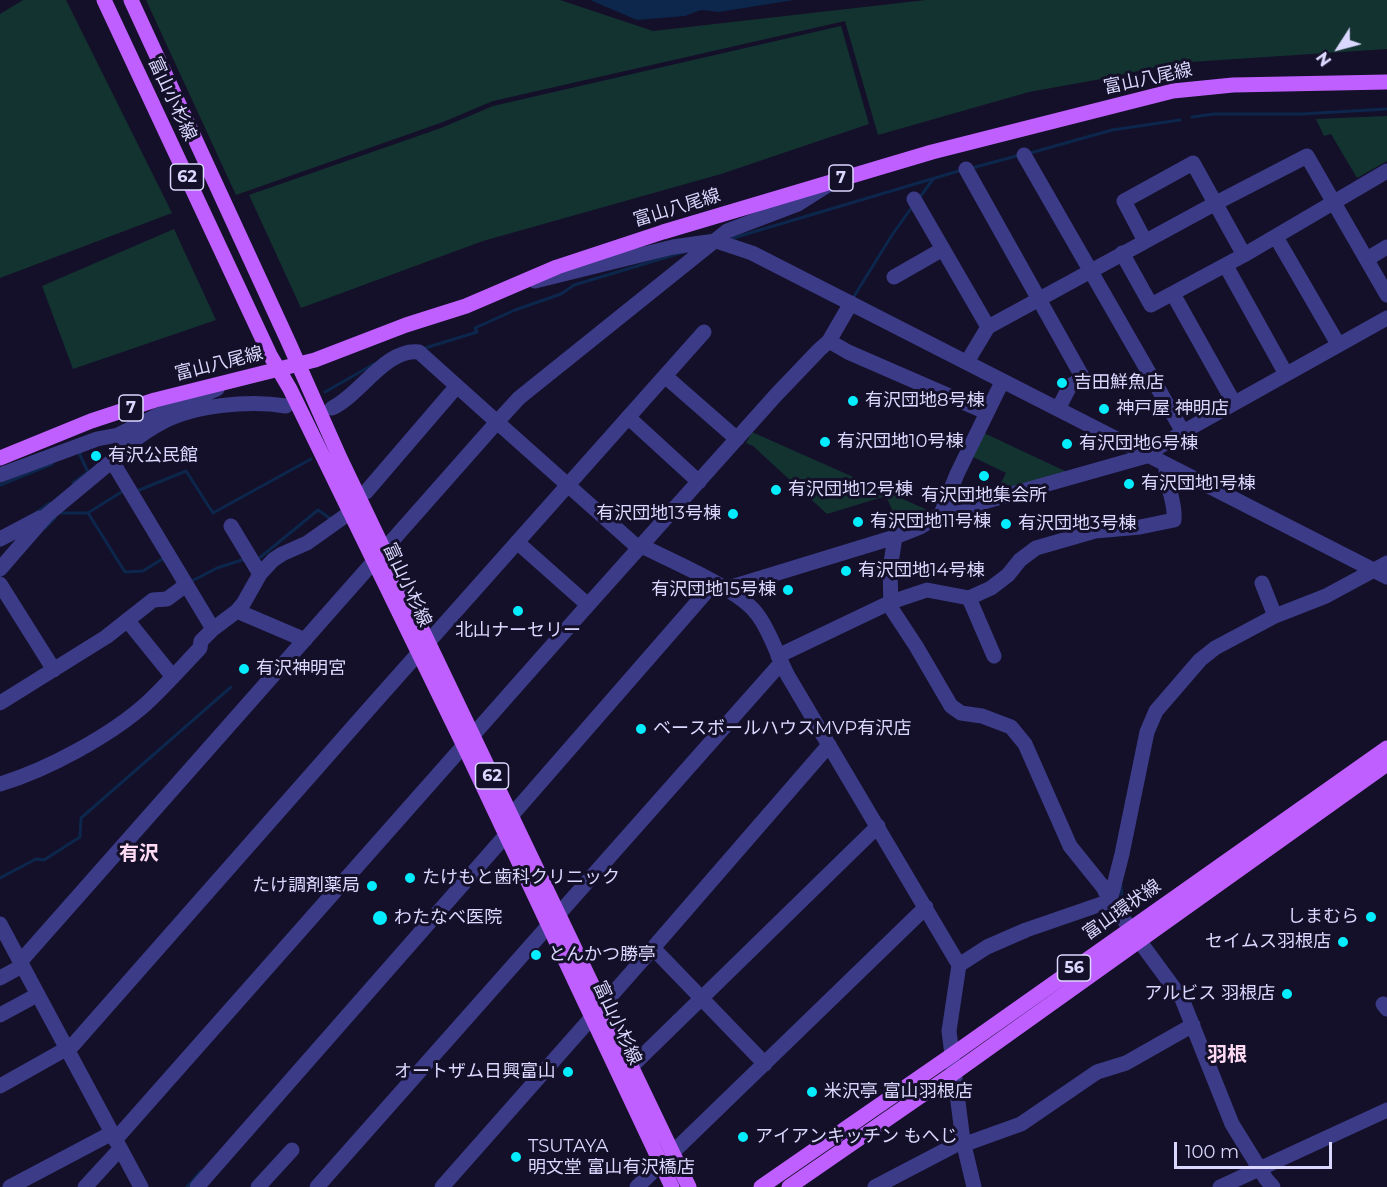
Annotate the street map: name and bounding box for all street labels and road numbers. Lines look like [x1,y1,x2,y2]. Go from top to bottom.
street label: 富山小杉線 [143,54,201,144]
street label: 富山八尾線 [1102,59,1194,99]
road number: 62 [170,164,204,190]
road number: 7 [829,165,853,191]
street label: 富山八尾線 [631,185,723,231]
street label: 富山八尾線 [173,343,265,385]
road number: 7 [119,395,143,421]
street label: 富山小杉線 [378,540,436,630]
road number: 62 [476,763,508,789]
street label: 富山環状線 [1079,875,1165,945]
road number: 56 [1058,955,1090,981]
street label: 富山小杉線 [588,978,646,1068]

